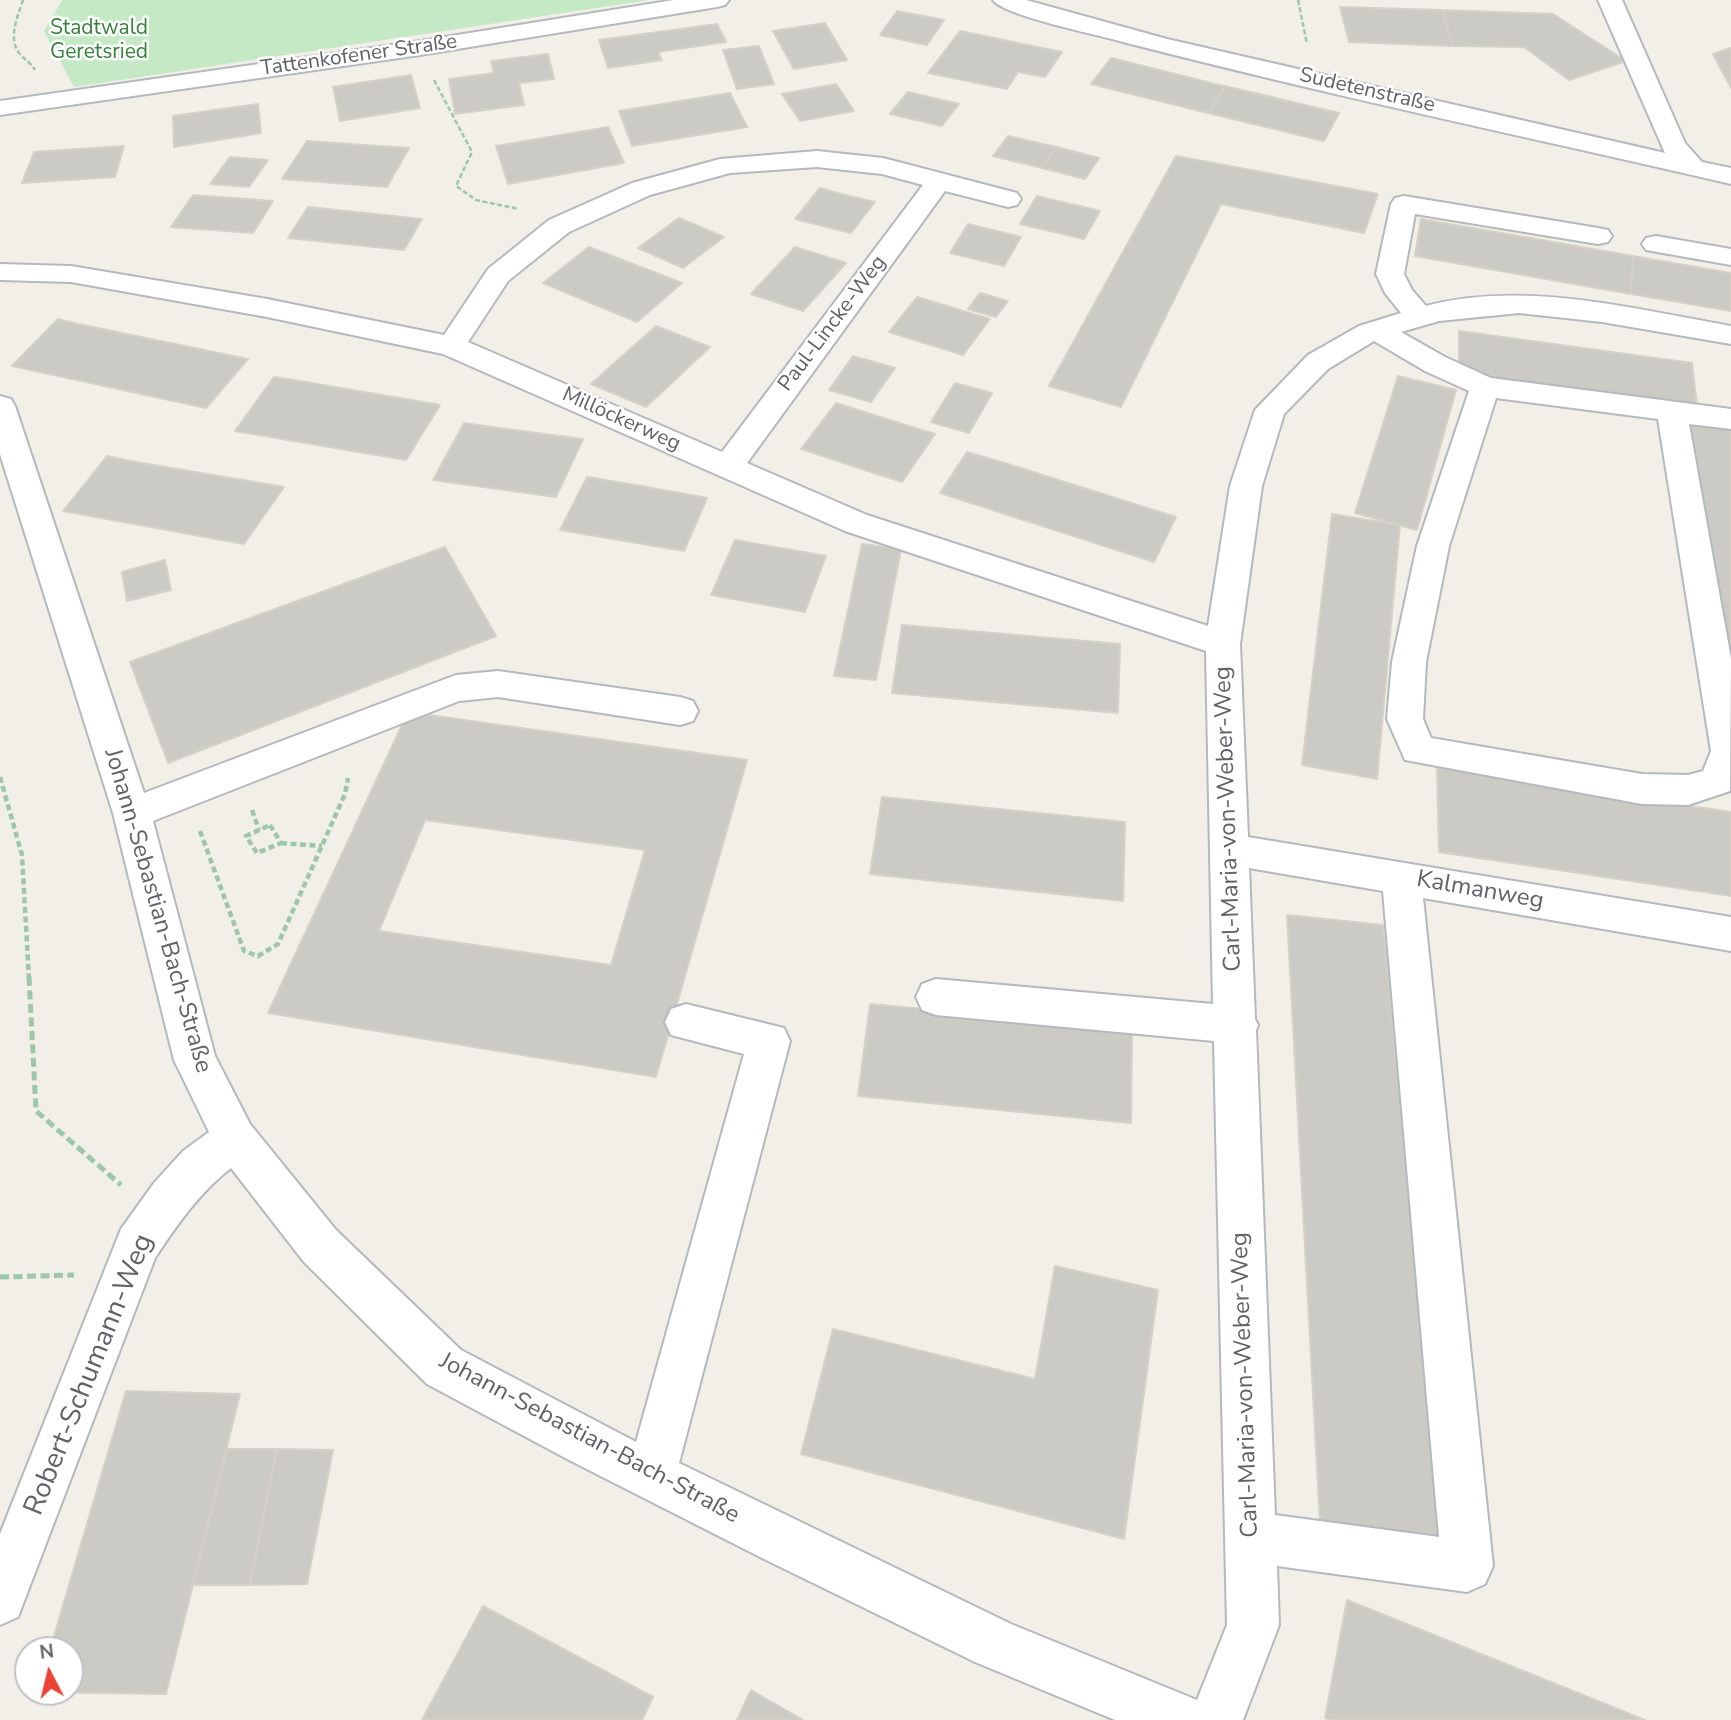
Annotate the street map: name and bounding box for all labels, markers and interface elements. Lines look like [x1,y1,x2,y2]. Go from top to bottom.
park label: Stadtwald Geretsried [50,16,148,66]
street label: Tattenkofener Straße [259,30,459,82]
street label: Sudetenstraße [1297,63,1437,119]
street label: Paul-Lincke-Weg [774,251,892,397]
street label: Millöckerweg [558,383,684,457]
street label: Carl-Maria-von-Weber-Weg [1209,666,1249,972]
street label: Johann-Sebastian-Bach-Straße [97,746,217,1076]
street label: Kalmanweg [1414,866,1546,916]
street label: Robert-Schumann-Weg [18,1230,162,1520]
street label: Carl-Maria-von-Weber-Weg [1226,1232,1266,1538]
street label: Johann-Sebastian-Bach-Straße [434,1347,744,1531]
north arrow [14,1636,84,1706]
text: N [38,1638,55,1666]

